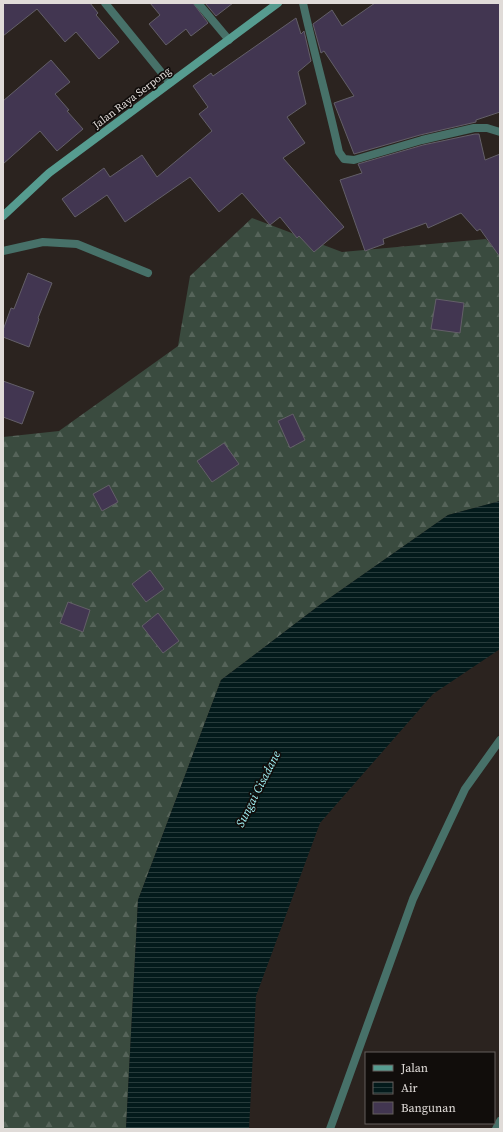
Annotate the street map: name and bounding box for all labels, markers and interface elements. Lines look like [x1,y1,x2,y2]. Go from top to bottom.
street label: Jalan Raya Serpong [89,63,174,133]
water label: Sungai Cisadane [232,748,284,830]
legend [365,1052,495,1124]
text: Jalan [400,1060,428,1076]
text: Air [401,1080,418,1096]
text: Bangunan [401,1100,456,1116]

